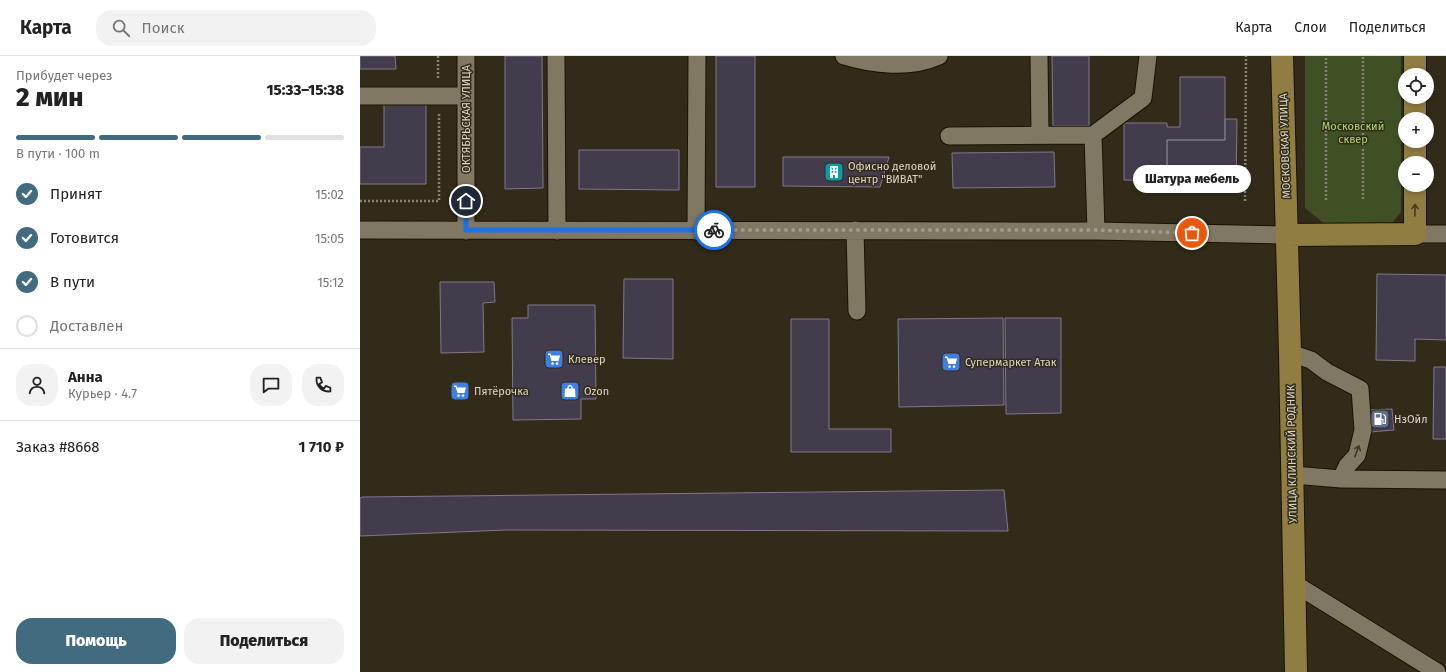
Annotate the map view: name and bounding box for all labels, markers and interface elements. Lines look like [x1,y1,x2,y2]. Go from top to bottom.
search box [96,10,376,46]
text: Карта [20,16,72,39]
icon: search [110,17,132,39]
text: Поиск [142,19,184,37]
text: Карта [1235,19,1272,36]
text: Слои [1294,19,1327,36]
text: Поделиться [1349,19,1426,36]
street label: ОКТЯБРЬСКАЯ УЛИЦА [460,64,473,173]
text: Прибудет через [16,68,113,83]
map controls [1398,68,1434,192]
button: locate [1398,68,1434,104]
text: 15:33–15:38 [266,81,344,99]
text: 2 мин [16,82,83,113]
street label: МОСКОВСКАЯ УЛИЦА [1277,92,1293,199]
button: + [1398,112,1434,148]
park label: Московский сквер [1322,120,1384,146]
text: В пути · 100 m [16,146,100,161]
button: − [1398,156,1434,192]
place label: Офисно деловой центр "ВИВАТ" [848,160,936,186]
building icon: Офисно деловой центр "ВИВАТ" [823,161,845,183]
callout: Шатура мебель [1133,165,1251,193]
text: Шатура мебель [1145,171,1239,186]
icon: check [16,183,38,205]
pin [449,184,483,218]
text: Принят [50,185,102,203]
text: 15:02 [315,187,344,202]
icon: home [455,190,477,212]
one-way arrow [1411,204,1419,217]
courier [694,210,734,250]
pin [1175,216,1209,250]
icon: bike [703,219,725,241]
icon: bag [1181,222,1203,244]
icon: check [16,227,38,249]
text: Готовится [50,229,119,247]
text: 15:05 [315,231,344,246]
icon: check [16,271,38,293]
text: В пути [50,273,95,291]
text: 15:12 [317,275,344,290]
text: Доставлен [50,317,123,335]
supermarket icon: Клевер [543,348,565,370]
supermarket icon: Супермаркет Атак [940,351,962,373]
place label: Клевер [568,353,606,366]
place label: Супермаркет Атак [965,356,1057,369]
button: person [16,364,58,406]
button: chat [250,364,292,406]
button: phone [302,364,344,406]
text: Анна [68,368,103,386]
supermarket icon: Пятёрочка [449,380,471,402]
shop icon: Ozon [559,380,581,402]
street label: УЛИЦА КЛИНСКИЙ РОДНИК [1284,384,1300,523]
place label: Пятёрочка [474,385,529,398]
place label: Ozon [584,385,609,398]
text: Курьер · 4.7 [68,386,137,401]
fuel station icon: НзОйл [1369,408,1391,430]
place label: НзОйл [1394,413,1428,426]
text: Заказ #8668 [16,438,99,456]
text: 1 710 ₽ [298,438,344,456]
one-way arrow [1354,444,1361,457]
button: Помощь [16,618,176,664]
button: Поделиться [184,618,344,664]

